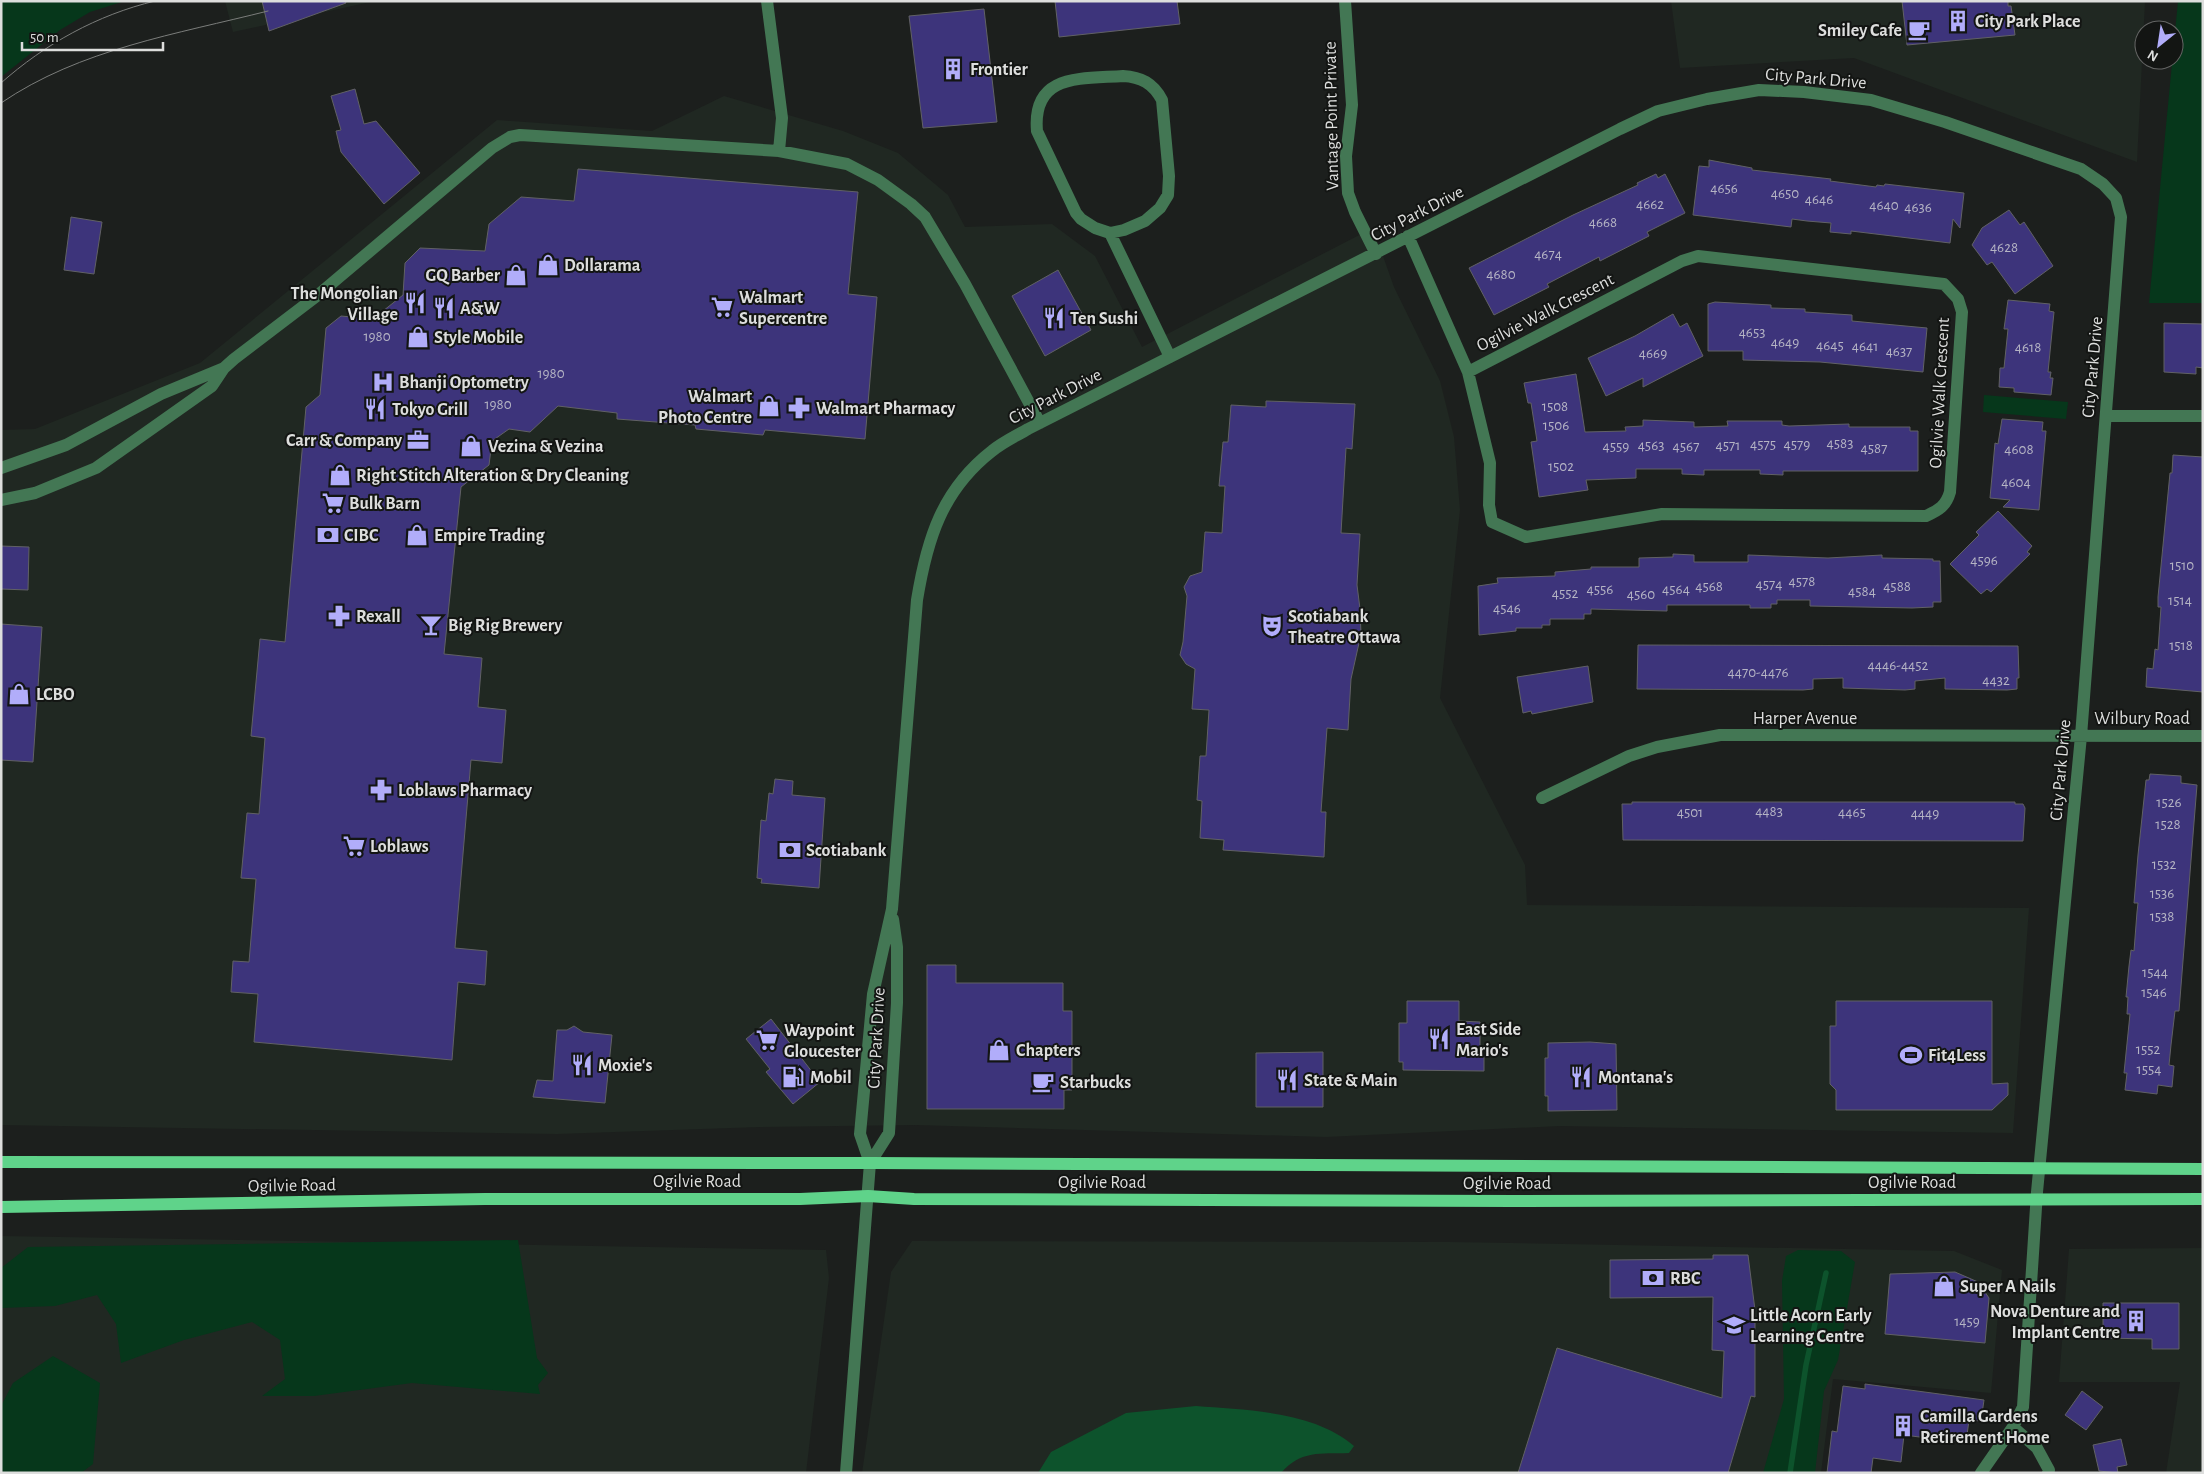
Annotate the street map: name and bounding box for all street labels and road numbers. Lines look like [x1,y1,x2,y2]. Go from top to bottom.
street label: Vantage Point Private [1322,41,1342,191]
street label: City Park Drive [1765,66,1867,92]
street label: City Park Drive [1368,183,1467,245]
street label: Ogilvie Walk Crescent [1474,270,1617,355]
street label: City Park Drive [2080,316,2106,418]
street label: Ogilvie Walk Crescent [1927,317,1953,469]
street label: City Park Drive [1006,366,1105,428]
street label: Harper Avenue [1753,710,1857,728]
street label: Wilbury Road [2094,710,2190,728]
street label: City Park Drive [2048,719,2074,821]
street label: City Park Drive [865,987,889,1089]
street label: Ogilvie Road [653,1173,741,1191]
street label: Ogilvie Road [1058,1174,1146,1192]
street label: Ogilvie Road [1868,1174,1956,1192]
street label: Ogilvie Road [1463,1175,1551,1193]
street label: Ogilvie Road [248,1176,336,1196]

